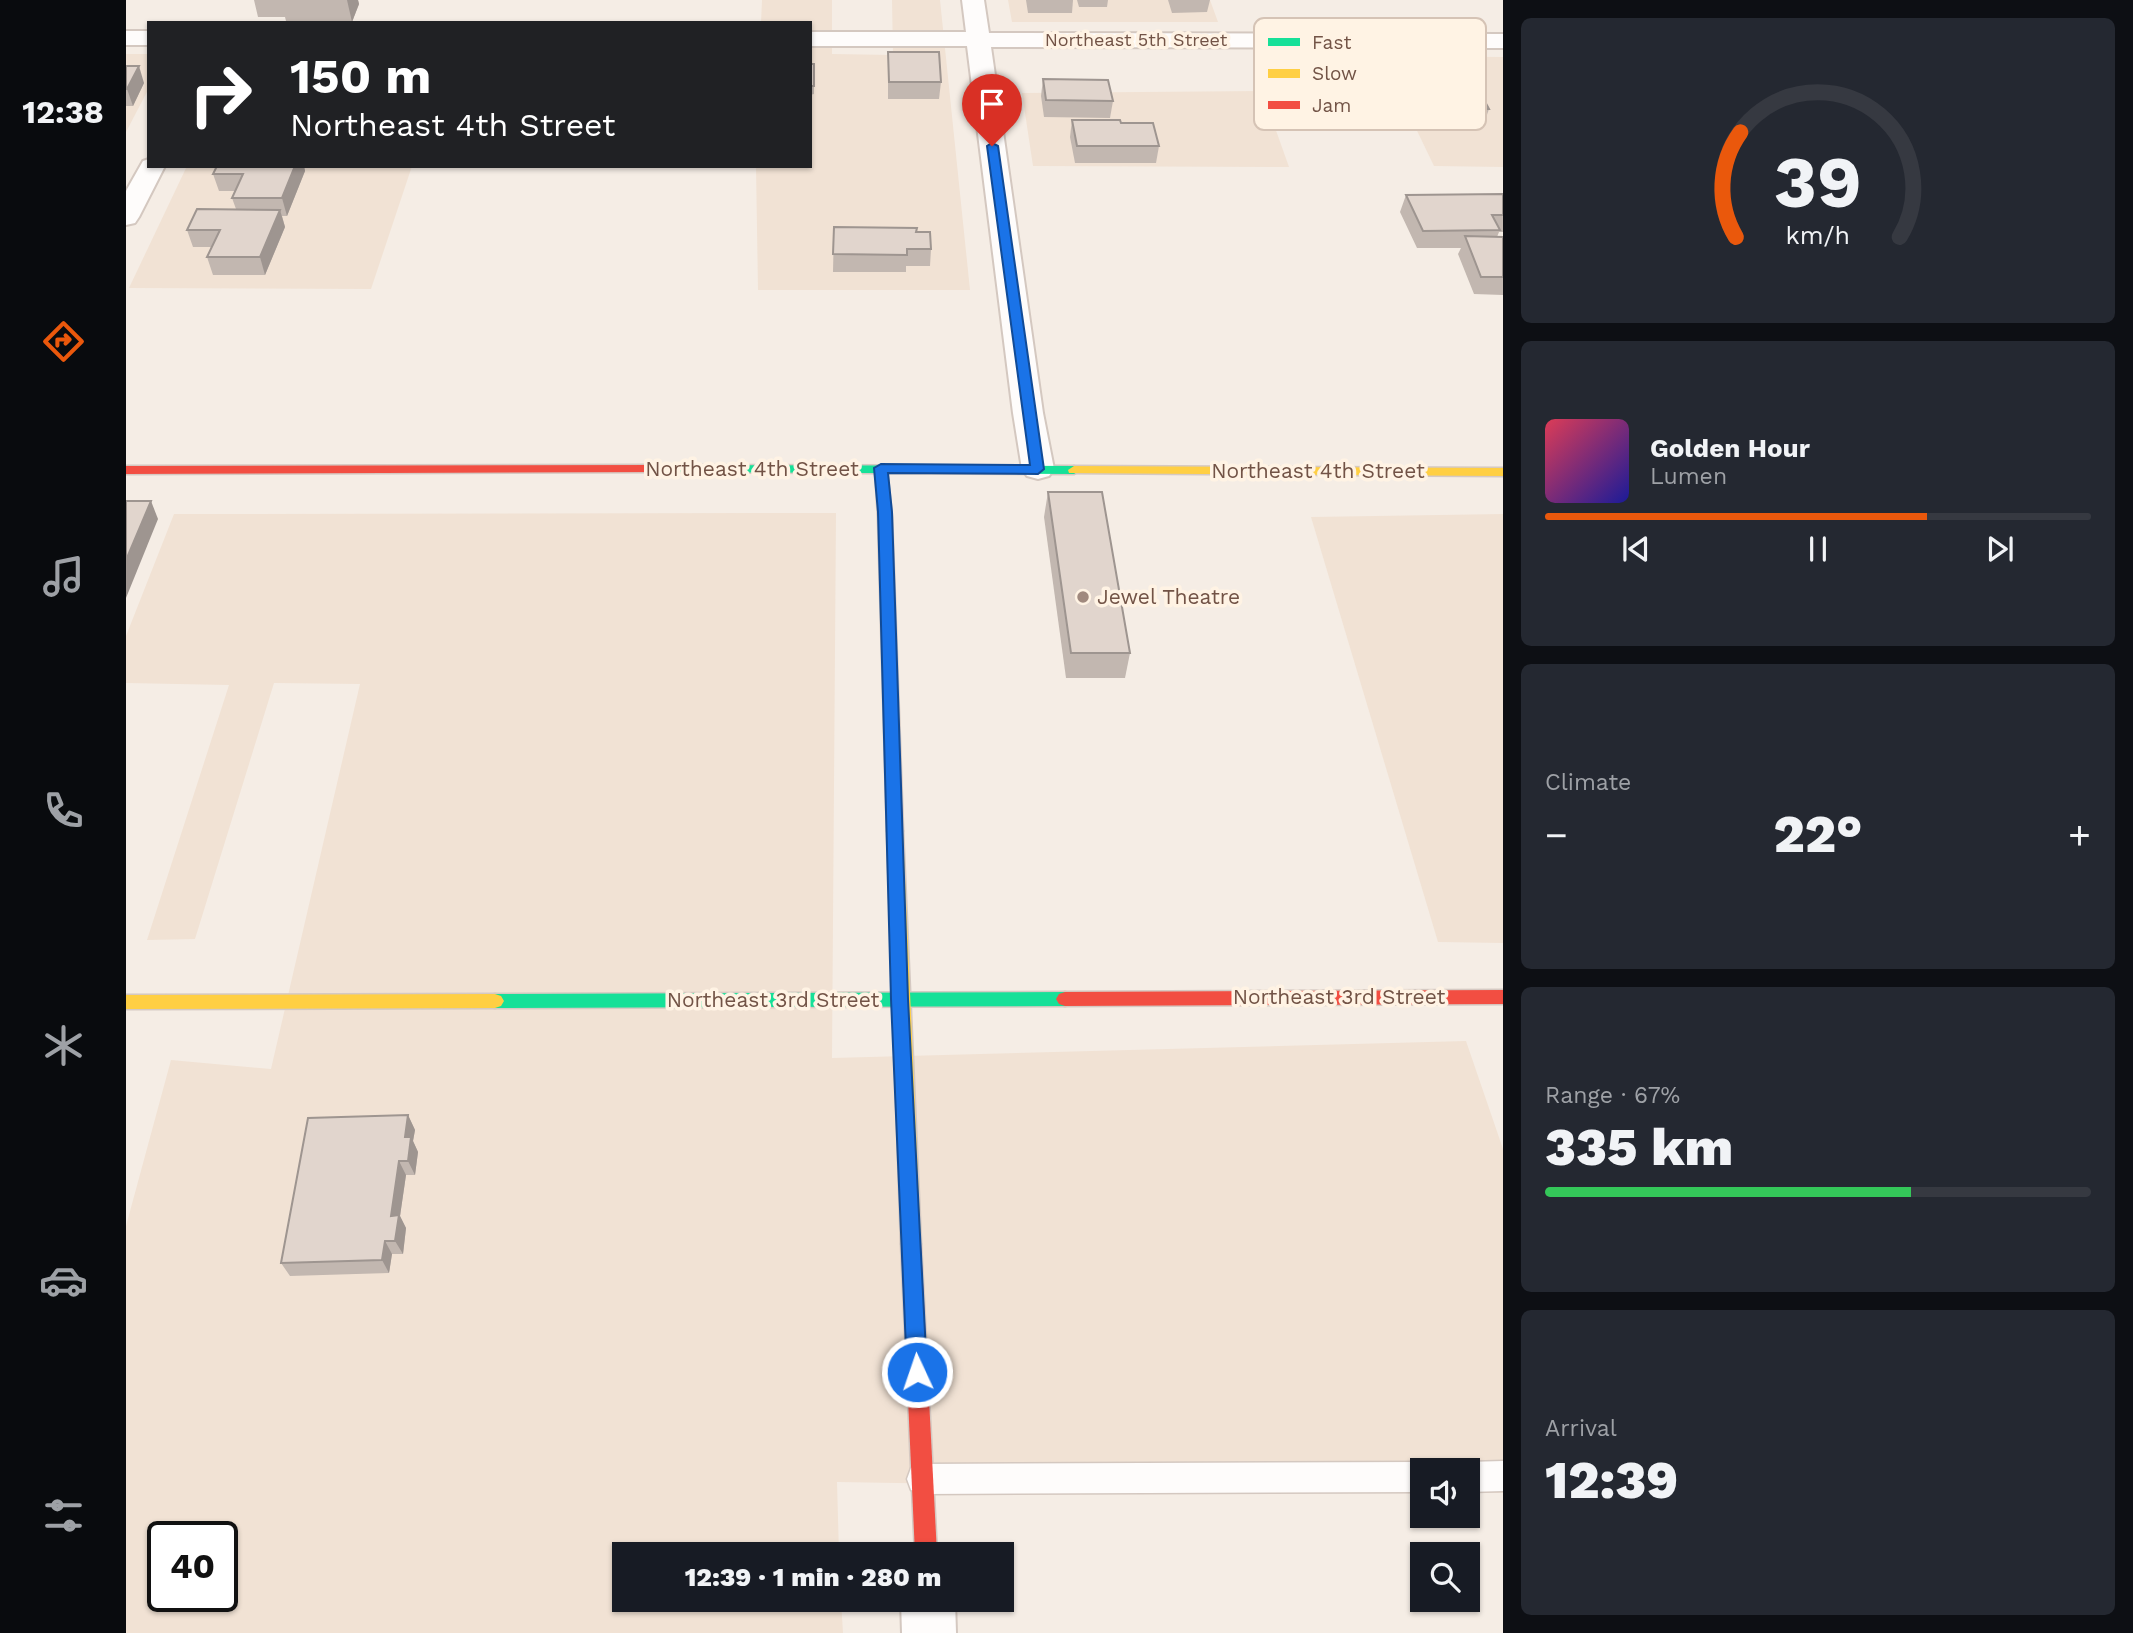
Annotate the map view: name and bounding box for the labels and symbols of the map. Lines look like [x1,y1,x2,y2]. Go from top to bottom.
legend [1254,18,1486,130]
street label: Northeast 5th Street [1045,29,1228,50]
text: Fast [1312,31,1351,54]
text: Slow [1312,62,1357,85]
pin [962,74,1022,146]
text: Jam [1312,94,1351,117]
street label: Northeast 4th Street [645,456,859,481]
street label: Northeast 4th Street [1211,458,1425,483]
place label: Jewel Theatre [1097,584,1240,609]
marker: Jewel Theatre [1075,589,1091,605]
street label: Northeast 3rd Street [1233,984,1446,1009]
street label: Northeast 3rd Street [667,987,880,1012]
position arrow [880,1335,954,1409]
speed limit sign: 40 [147,1521,238,1612]

